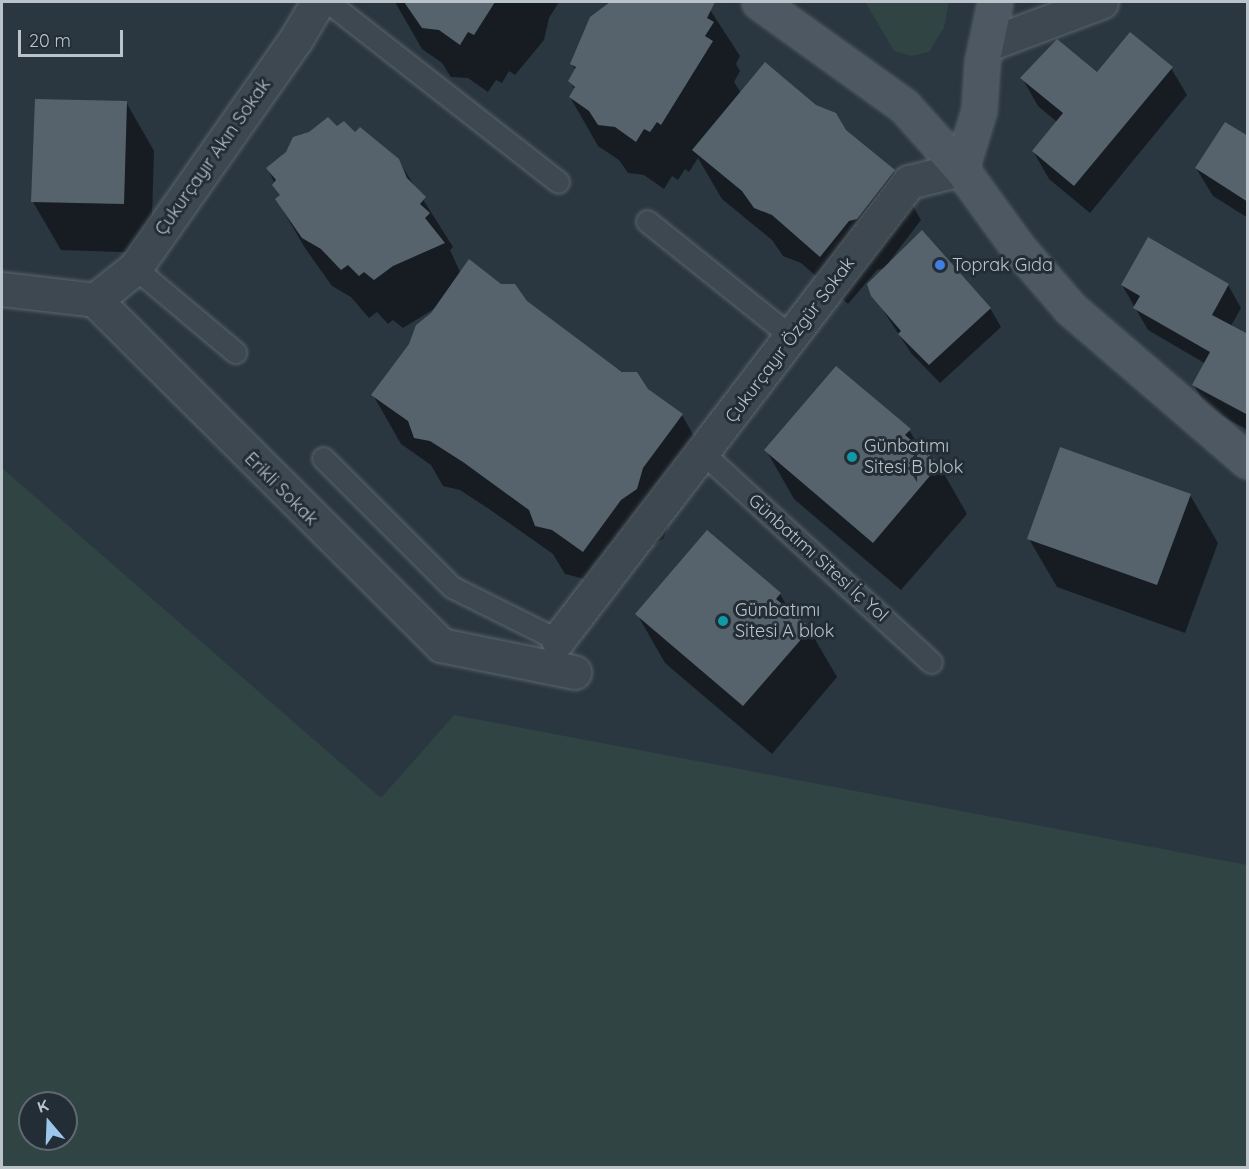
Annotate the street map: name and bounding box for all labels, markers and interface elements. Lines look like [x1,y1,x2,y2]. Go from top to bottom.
scale bar [21,18,126,56]
text: 20 m [29,29,71,52]
street label: Çukurçayır Akın Sokak [151,74,275,240]
street label: Çukurçayır Özgür Sokak [721,253,859,427]
place label: Toprak Gıda [952,254,1053,276]
marker: Toprak Gıda [933,258,947,272]
place label: Günbatımı Sitesi B blok [864,436,963,478]
street label: Erikli Sokak [240,448,322,530]
marker: Günbatımı Sitesi B blok [845,450,859,464]
street label: Günbatımı Sitesi İç Yol [744,490,892,626]
place label: Günbatımı Sitesi A blok [735,600,834,642]
marker: Günbatımı Sitesi A blok [716,614,730,628]
north arrow [18,1091,78,1151]
text: K [35,1095,51,1117]

